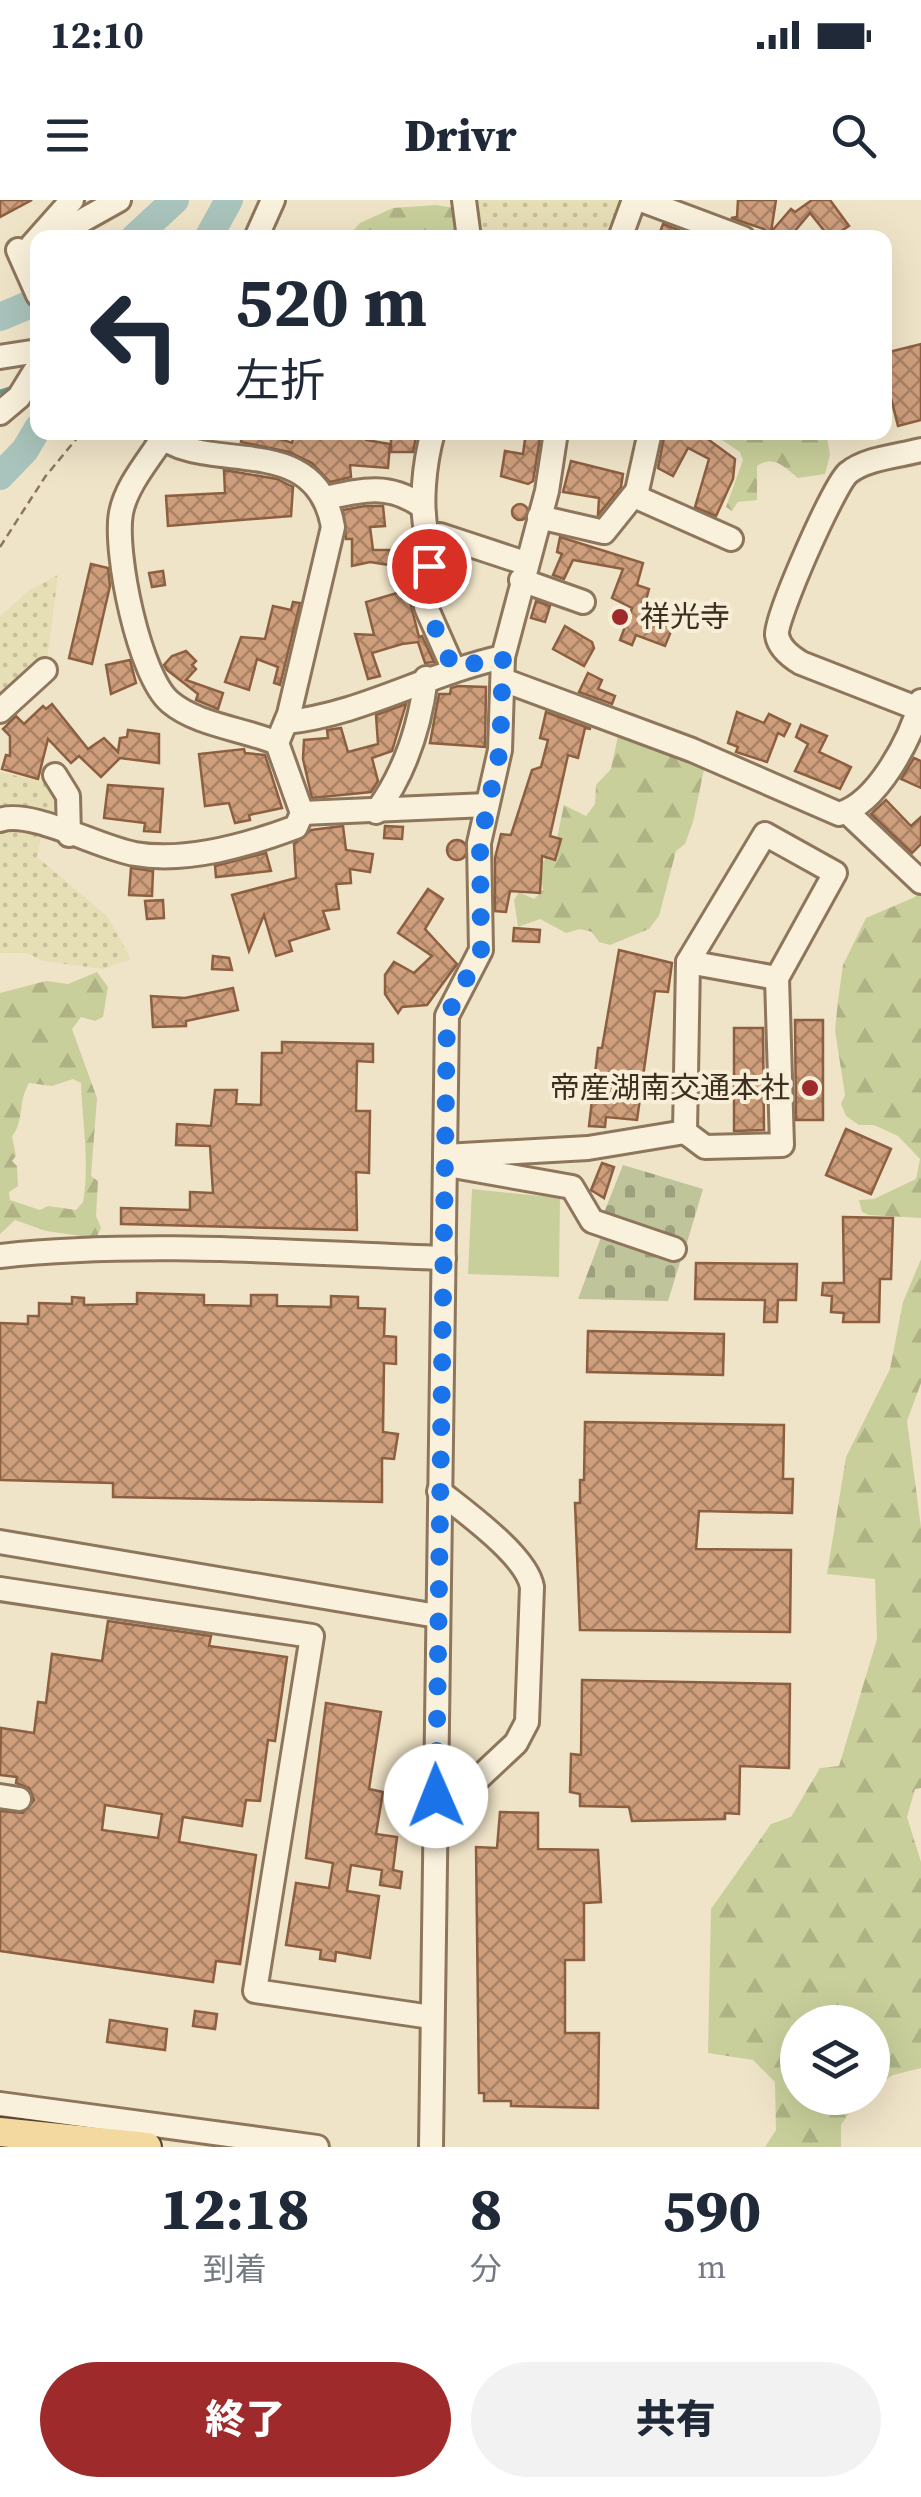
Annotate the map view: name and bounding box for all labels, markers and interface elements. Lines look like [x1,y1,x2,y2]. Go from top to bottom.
text: 12:10 [50,9,144,61]
text: Drivr [404,104,517,166]
icon: menu [40,108,95,163]
icon: search [826,108,881,163]
text: 520 m [235,253,427,349]
icon: left [70,270,200,400]
text: 左折 [235,349,325,411]
pin [387,524,472,609]
icon: arrive [402,539,457,594]
place label: 祥光寺 [640,596,730,637]
marker: 祥光寺 [609,606,631,628]
place label: 帝産湖南交通本社 [550,1067,790,1108]
marker: 帝産湖南交通本社 [799,1077,821,1099]
position arrow [384,1744,488,1848]
map controls [780,2005,890,2115]
button: layers [780,2005,890,2115]
text: 12:18 [160,2167,310,2249]
text: 8 [470,2167,503,2249]
text: 590 [662,2169,761,2251]
text: m [697,2245,726,2289]
text: 到着 [203,2247,267,2291]
text: 分 [470,2247,502,2291]
button: 終了 [40,2362,451,2477]
button: 共有 [471,2362,881,2477]

